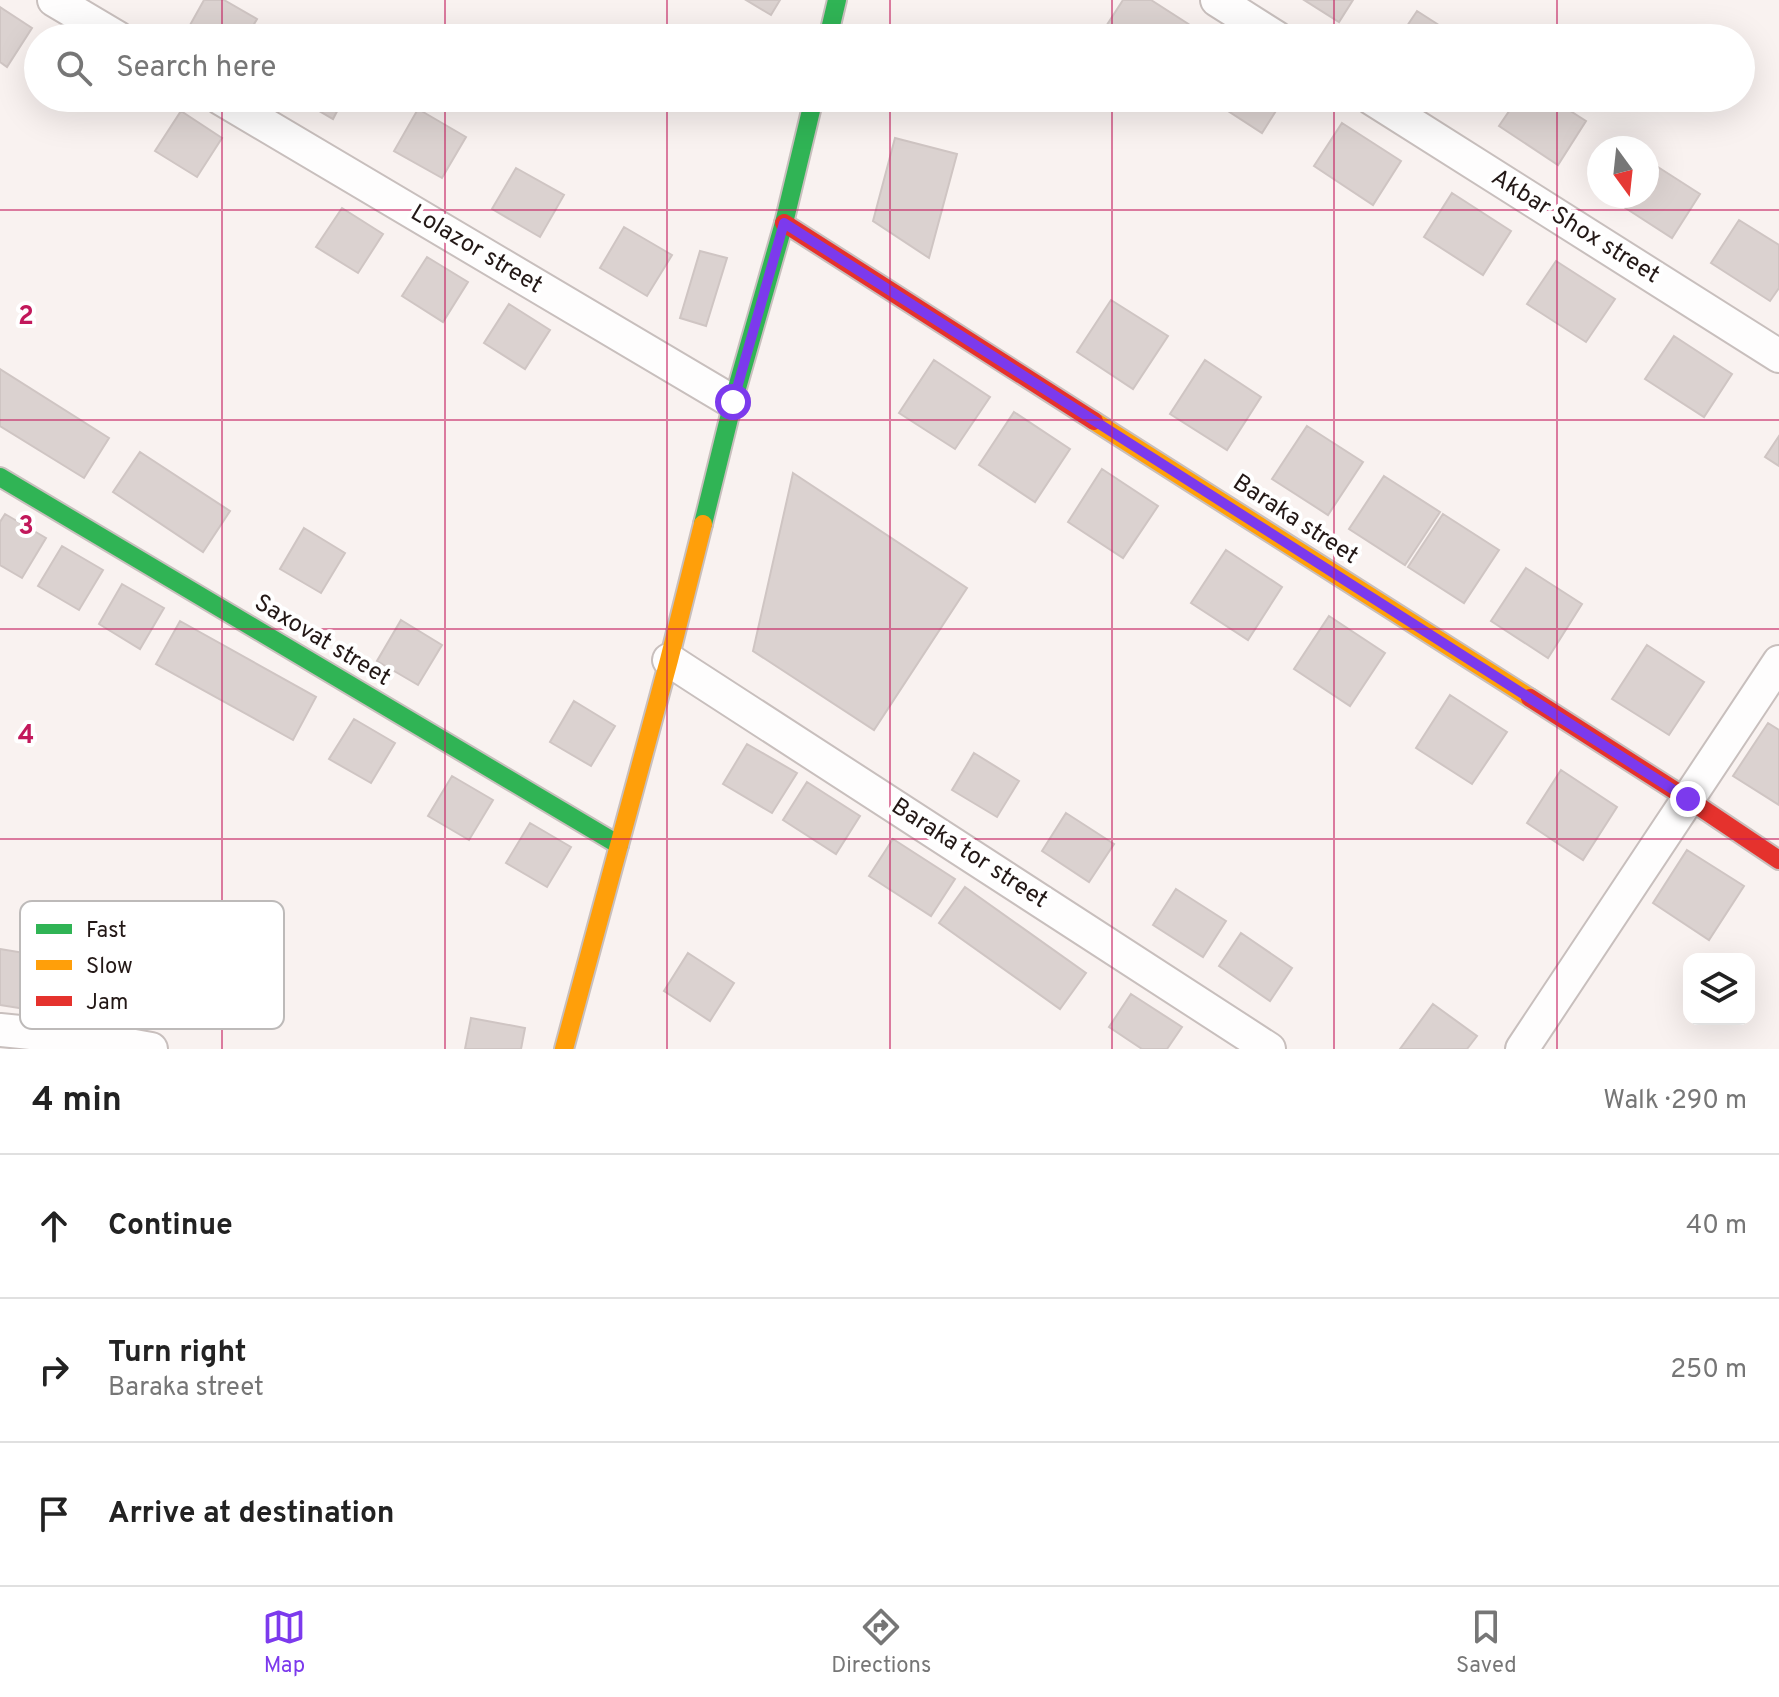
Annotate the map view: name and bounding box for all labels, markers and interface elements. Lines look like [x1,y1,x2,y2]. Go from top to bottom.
search box [24,24,1755,112]
icon: search [52,46,96,90]
text: Search here [116,50,276,87]
north arrow [1587,136,1659,208]
street label: Akbar Shox street [1485,163,1665,291]
street label: Lolazor street [404,199,548,301]
text: 2 [18,301,34,334]
route start [715,384,751,420]
street label: Baraka street [1227,468,1363,572]
text: 3 [18,511,34,544]
street label: Saxovat street [248,588,396,694]
text: 4 [18,720,34,753]
route end [1670,781,1706,817]
street label: Baraka tor street [885,792,1053,916]
legend [20,901,284,1029]
text: Fast [86,918,127,945]
map controls [1683,953,1755,1025]
button: layers [1683,953,1755,1025]
text: Slow [86,954,133,981]
text: Jam [86,990,129,1017]
text: 4 min [32,1080,122,1123]
text: Walk · 290 m [1603,1085,1747,1118]
icon: ahead [32,1204,76,1248]
text: Continue [108,1208,233,1245]
text: 40 m [1686,1210,1747,1243]
text: Turn right [108,1335,246,1372]
icon: right [32,1348,76,1392]
text: 250 m [1670,1354,1747,1387]
text: Baraka street [108,1372,264,1405]
icon: arrive [32,1492,76,1536]
text: Arrive at destination [108,1496,394,1533]
tab: Map [262,1605,306,1680]
tab: Directions [831,1605,931,1680]
tab: Saved [1456,1605,1517,1680]

